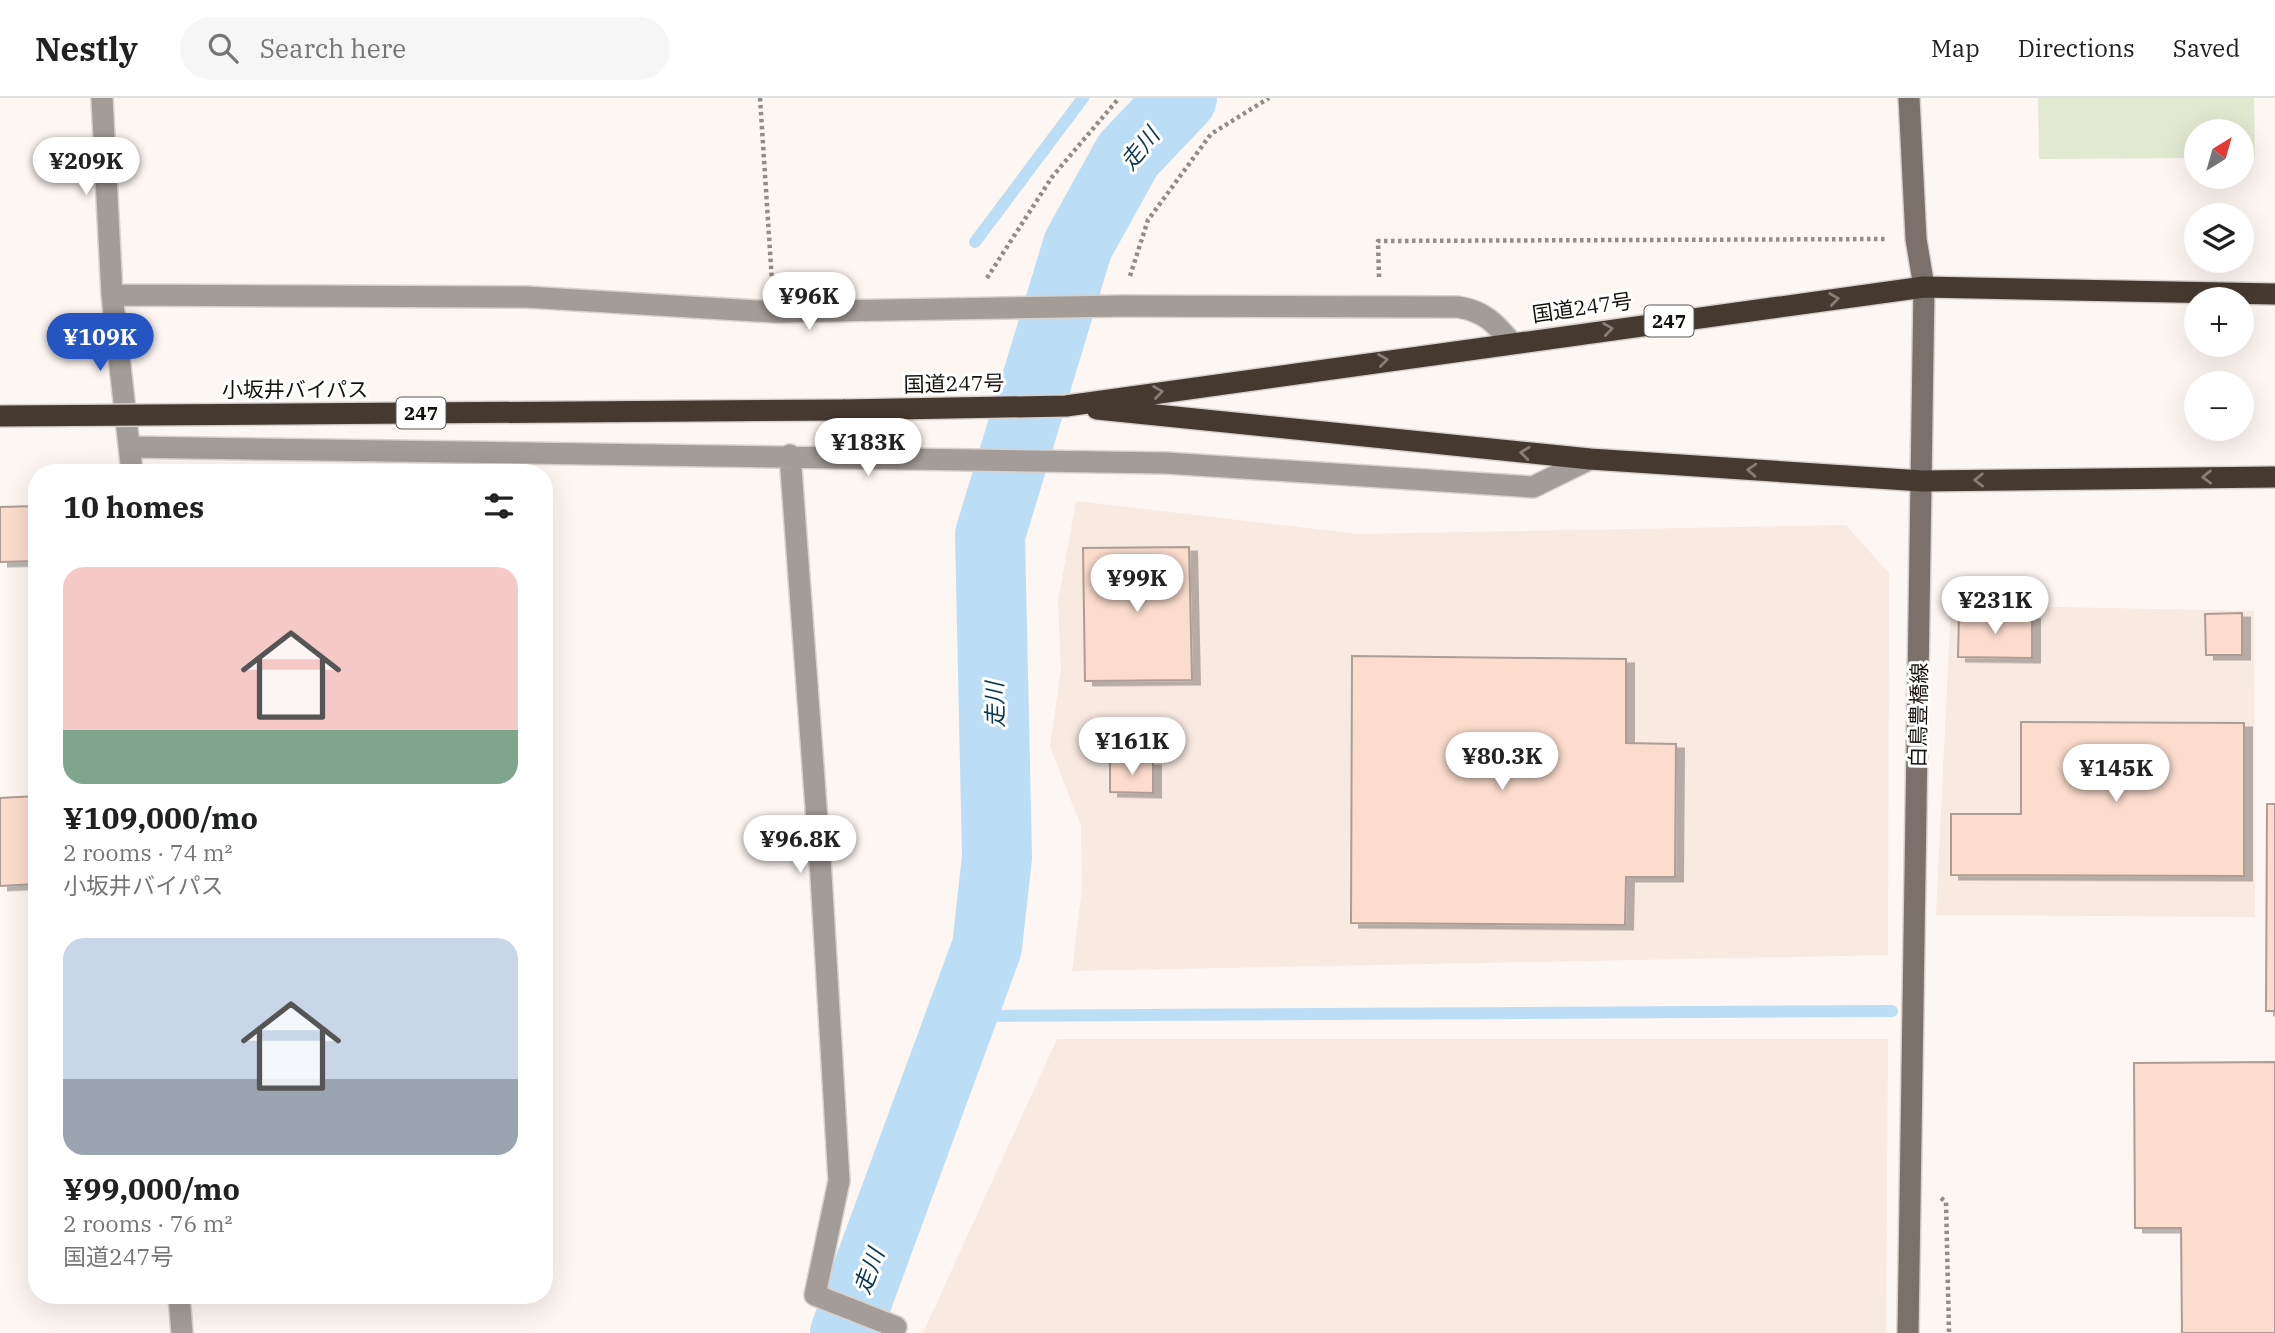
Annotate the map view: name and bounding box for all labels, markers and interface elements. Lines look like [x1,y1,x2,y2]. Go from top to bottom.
search box [180,17,670,80]
text: Nestly [35,27,138,70]
icon: search [204,29,242,67]
text: Search here [260,31,406,65]
text: Map [1931,32,1980,64]
text: Directions [2018,32,2135,64]
text: Saved [2173,32,2240,64]
water label: 走川 [1113,118,1167,175]
north arrow [2184,119,2254,189]
map controls [2184,119,2254,441]
pin: ¥209K [37,138,135,197]
text: ¥209K [49,145,123,175]
button: layers [2184,203,2254,273]
pin: ¥96K [768,272,850,332]
text: ¥96K [779,280,839,310]
street label: 国道247号 [1530,286,1634,328]
button: + [2184,287,2254,357]
one-way arrow [1828,291,1840,306]
road number: 247 [1644,306,1694,336]
pin: ¥109K [51,314,149,373]
text: ¥109K [63,321,137,351]
one-way arrow [1603,321,1614,336]
one-way arrow [1377,353,1389,368]
street label: 国道247号 [903,368,1005,398]
button: − [2184,371,2254,441]
street label: 小坂井バイパス [222,375,368,403]
one-way arrow [1152,385,1164,400]
road number: 247 [396,398,446,428]
pin: ¥183K [819,418,917,478]
text: ¥183K [831,426,905,456]
one-way arrow [1519,445,1531,460]
one-way arrow [1746,463,1757,478]
one-way arrow [2201,469,2212,485]
one-way arrow [1974,472,1984,488]
text: 10 homes [63,487,204,526]
icon: filters [480,487,518,525]
pin: ¥99K [1096,554,1178,614]
text: ¥99K [1107,562,1167,592]
pin: ¥231K [1946,576,2044,636]
text: ¥231K [1958,584,2032,614]
icon: home [228,612,354,738]
street label: 白鳥豊橋線 [1903,662,1933,768]
water label: 走川 [979,679,1009,728]
pin: ¥161K [1083,718,1181,777]
text: ¥161K [1095,725,1169,755]
pin: ¥80.3K [1445,732,1559,792]
text: ¥80.3K [1461,740,1543,770]
pin: ¥145K [2067,744,2165,804]
text: ¥145K [2079,752,2153,782]
text: ¥109,000/mo [63,798,258,837]
pin: ¥96.8K [743,816,857,875]
text: ¥96.8K [759,823,841,853]
text: 2 rooms · 74 m² [63,837,233,867]
text: 小坂井バイパス [63,870,224,900]
icon: home [228,983,354,1109]
text: ¥99,000/mo [63,1169,240,1208]
text: 2 rooms · 76 m² [63,1208,233,1238]
text: 国道247号 [63,1241,173,1271]
water label: 走川 [846,1241,891,1298]

